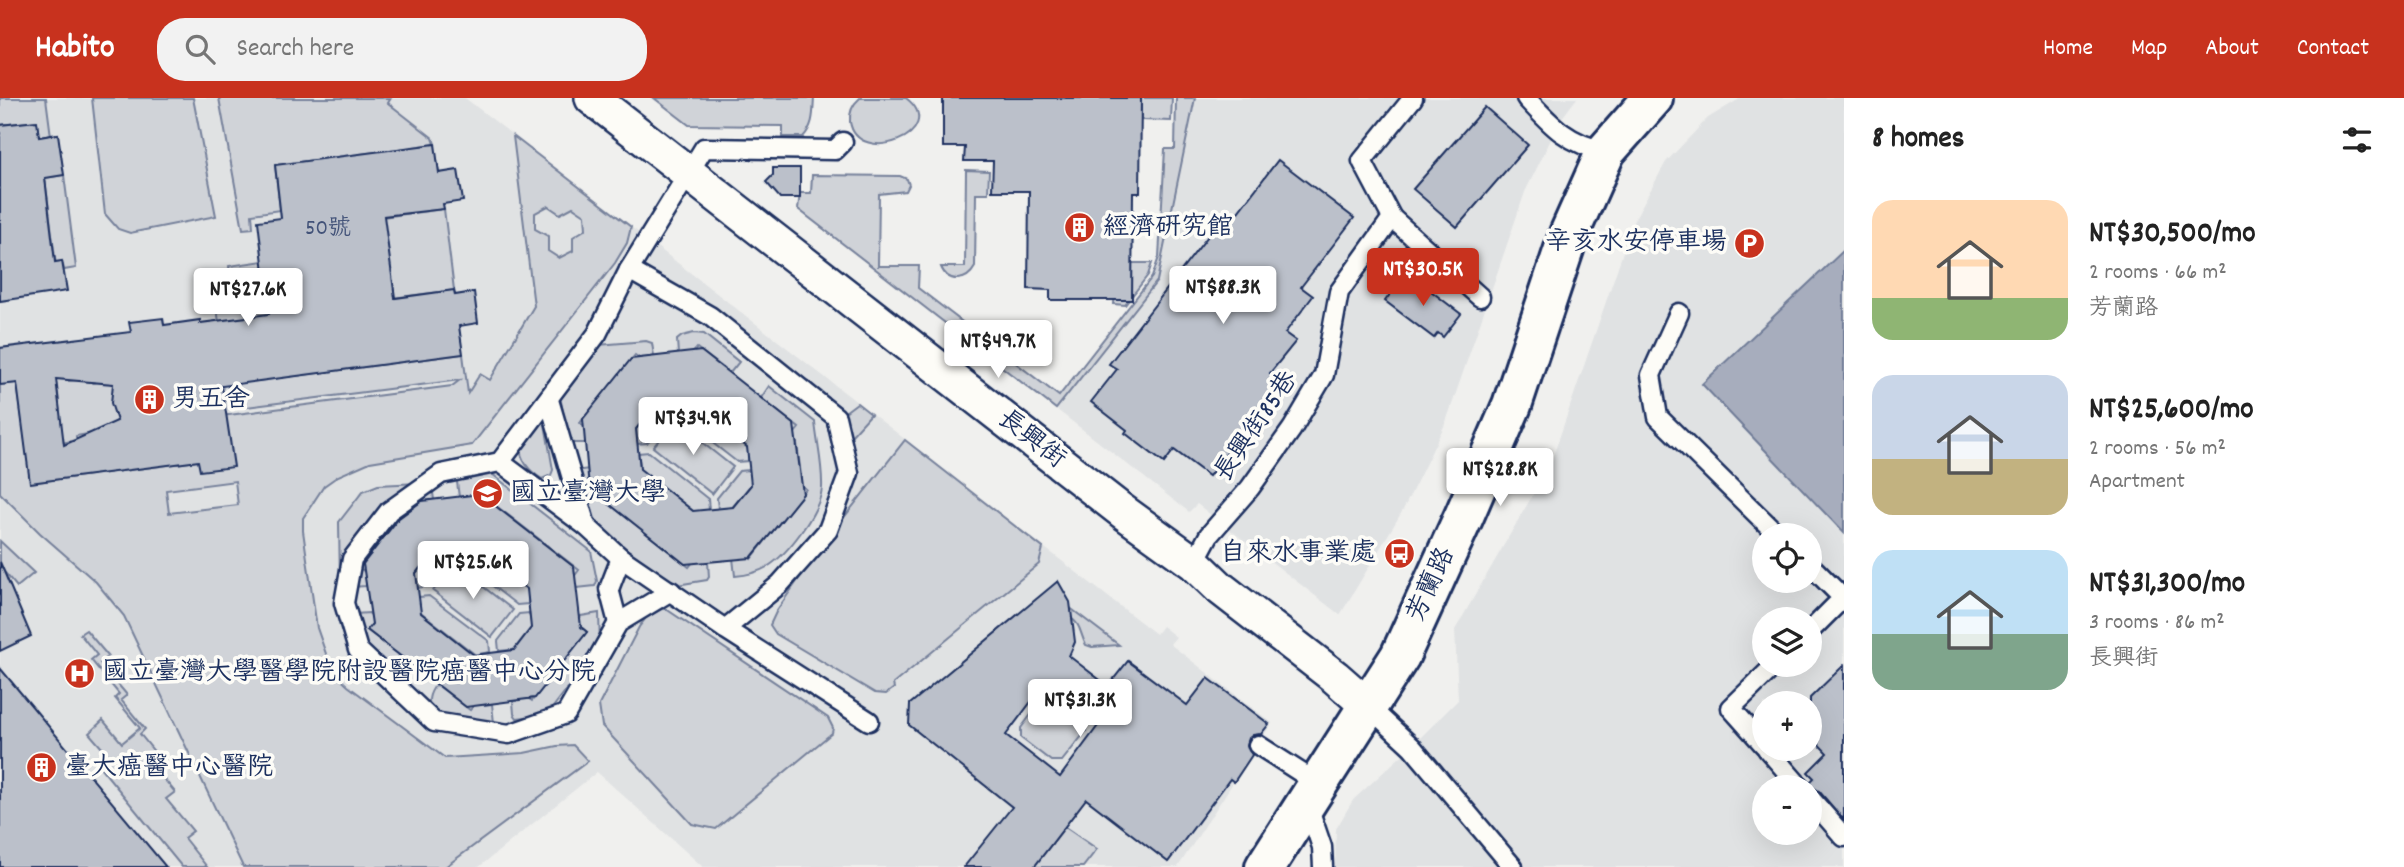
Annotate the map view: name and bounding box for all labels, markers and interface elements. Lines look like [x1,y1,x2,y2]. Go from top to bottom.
search box [157,18,647,81]
text: Habito [35,26,115,73]
icon: search [181,30,219,68]
text: Search here [237,31,354,68]
text: Home [2043,32,2093,66]
text: Map [2131,32,2167,66]
text: About [2205,32,2259,66]
text: Contact [2297,32,2369,66]
text: 8 homes [1872,119,1964,162]
icon: filters [2338,121,2376,159]
place label: 經濟研究館 [1103,210,1233,247]
building icon: 經濟研究館 [1063,211,1097,245]
house number: 50號 [305,213,351,246]
text: NT$30,500/mo [2089,214,2256,257]
place label: 辛亥水安停車場 [1545,225,1727,262]
parking icon: 辛亥水安停車場 [1733,226,1767,260]
icon: home [1928,228,2012,312]
pin: NT$30.5K [1351,248,1495,308]
text: NT$30.5K [1383,254,1463,287]
text: 2 rooms · 66 m² [2089,257,2227,290]
pin: NT$88.3K [1151,266,1295,326]
pin: NT$27.6K [176,268,320,328]
text: NT$88.3K [1185,272,1261,305]
text: NT$27.6K [210,274,286,307]
text: 芳蘭路 [2089,293,2158,326]
pin: NT$49.7K [926,320,1070,380]
text: NT$49.7K [960,326,1036,359]
street label: 長興街85巷 [1206,364,1308,490]
place label: 男五舍 [172,382,250,419]
building icon: 男五舍 [132,383,166,417]
text: NT$25,600/mo [2089,390,2254,433]
pin: NT$34.9K [621,398,765,457]
street label: 長興街 [989,401,1073,479]
text: NT$34.9K [655,403,731,436]
icon: home [1928,403,2012,487]
text: 2 rooms · 56 m² [2089,433,2226,466]
pin: NT$28.8K [1428,448,1572,508]
text: NT$28.8K [1462,454,1538,487]
text: Apartment [2089,466,2185,499]
place label: 國立臺灣大學 [510,476,666,513]
school or university icon: 國立臺灣大學 [470,477,504,511]
map controls [1752,523,1822,845]
button: locate [1752,523,1822,593]
place label: 自來水事業處 [1220,536,1376,573]
bus stop icon: 自來水事業處 [1382,537,1416,571]
pin: NT$25.6K [401,542,545,601]
street label: 芳蘭路 [1399,542,1465,628]
text: NT$25.6K [434,547,512,580]
text: NT$31,300/mo [2089,564,2245,607]
icon: home [1928,578,2012,662]
button: layers [1752,607,1822,677]
text: 3 rooms · 86 m² [2089,607,2225,640]
text: 長興街 [2089,643,2158,676]
place label: 國立臺灣大學醫學院附設醫院癌醫中心分院 [102,655,596,692]
hospital icon: 國立臺灣大學醫學院附設醫院癌醫中心分院 [62,656,96,690]
pin: NT$31.3K [1008,680,1152,739]
text: NT$31.3K [1044,685,1116,718]
button: + [1752,691,1822,761]
place label: 臺大癌醫中心醫院 [65,750,273,787]
building icon: 臺大癌醫中心醫院 [25,751,59,785]
button: − [1752,775,1822,845]

